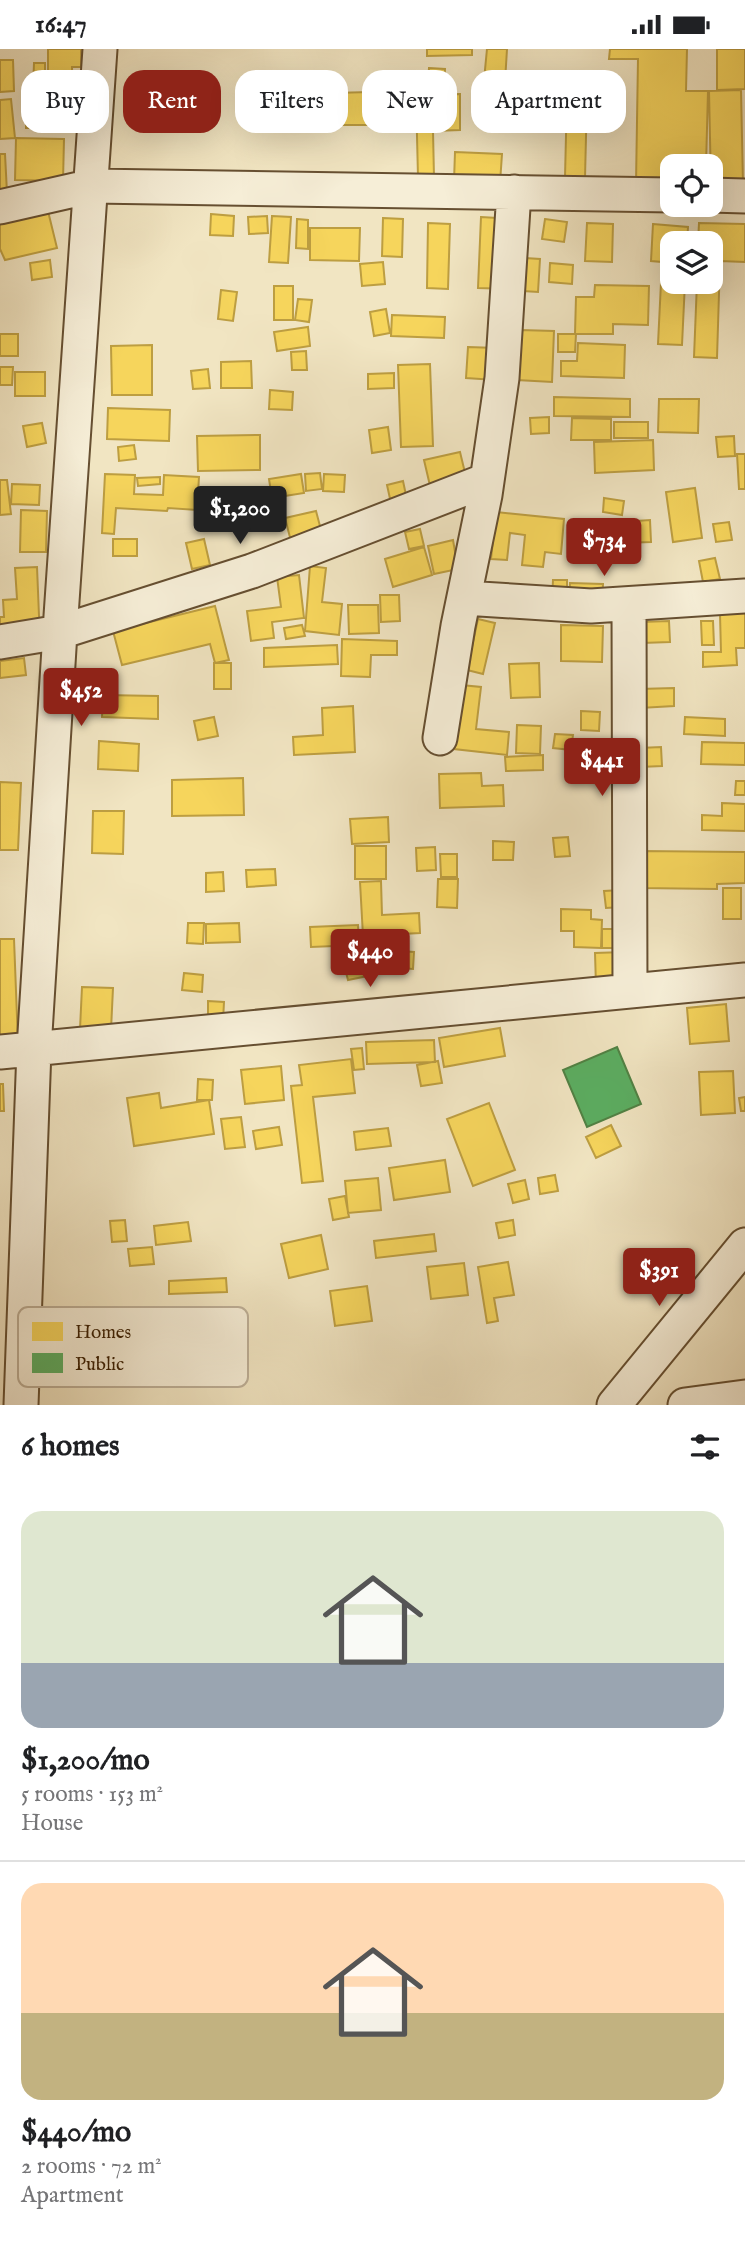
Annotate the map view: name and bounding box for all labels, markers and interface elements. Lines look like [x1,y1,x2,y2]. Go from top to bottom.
text: 16:47 [35,8,87,41]
chip: Buy [21,70,109,133]
chip: Rent [123,70,221,133]
chip: Filters [235,70,348,133]
chip: New [362,70,457,133]
chip: Apartment [471,70,626,133]
map controls [660,154,723,294]
button: locate [660,154,723,217]
button: layers [660,231,723,294]
pin: $1,200 [183,487,297,546]
text: $1,200 [210,494,270,523]
pin: $734 [563,519,645,578]
text: $734 [582,526,626,555]
pin: $452 [40,669,122,728]
text: $452 [60,676,102,705]
pin: $441 [561,739,643,798]
text: $441 [580,746,624,775]
pin: $440 [329,929,411,989]
text: $440 [347,937,393,966]
pin: $391 [618,1249,700,1308]
text: $391 [639,1256,679,1285]
legend [18,1307,248,1387]
text: Homes [75,1321,131,1345]
text: Public [75,1353,124,1377]
text: 6 homes [21,1428,120,1466]
icon: filters [686,1428,724,1466]
icon: home [310,1557,436,1683]
text: $1,200/mo [21,1742,150,1780]
text: 5 rooms · 153 m² [21,1780,163,1809]
text: House [21,1809,83,1838]
icon: home [310,1929,436,2055]
text: $440/mo [21,2114,131,2152]
text: 2 rooms · 72 m² [21,2152,162,2181]
text: Apartment [21,2181,124,2210]

